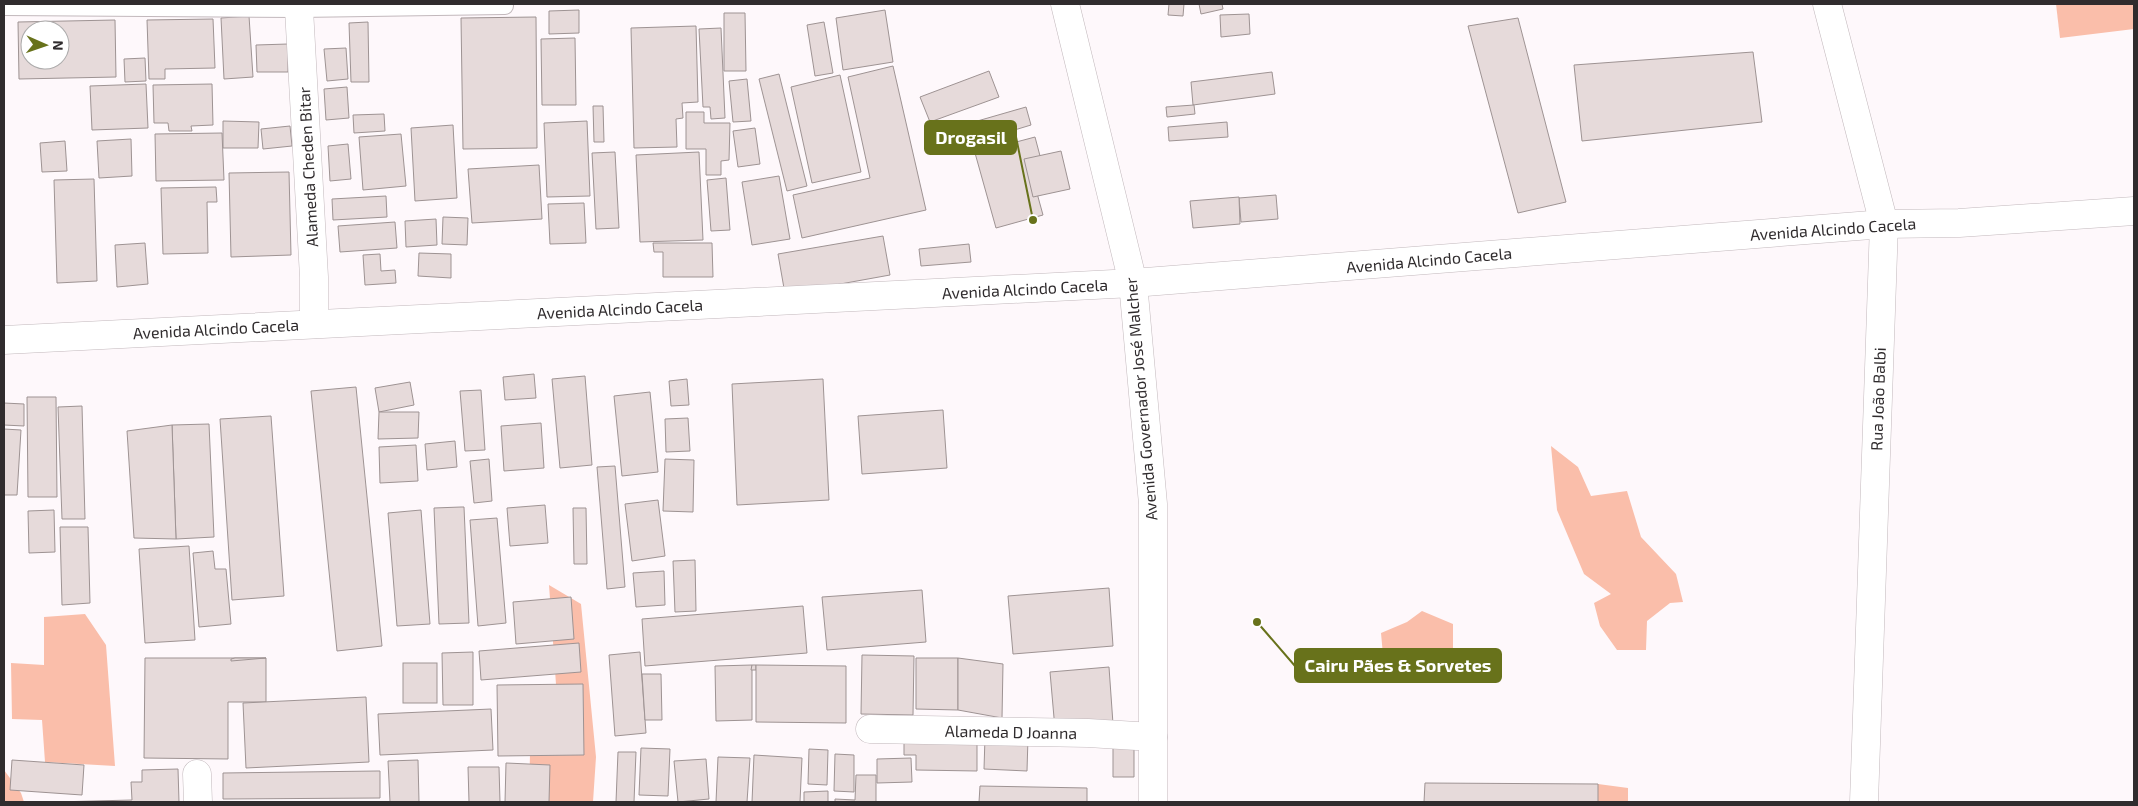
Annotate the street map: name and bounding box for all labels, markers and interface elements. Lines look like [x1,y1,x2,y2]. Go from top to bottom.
north arrow [20,20,70,70]
text: N [50,40,67,51]
street label: Alameda Cheden Bitar [294,86,321,248]
callout: Drogasil [925,121,1016,154]
text: Drogasil [935,126,1007,148]
street label: Avenida Alcindo Cacela [1749,213,1917,244]
street label: Avenida Alcindo Cacela [1345,243,1513,276]
street label: Avenida Alcindo Cacela [941,275,1109,302]
street label: Avenida Governador José Malcher [1120,276,1161,521]
street label: Avenida Alcindo Cacela [536,295,704,322]
street label: Avenida Alcindo Cacela [132,315,300,342]
street label: Rua João Balbi [1866,347,1889,451]
callout: Cairu Pães & Sorvetes [1295,649,1501,682]
text: Cairu Pães & Sorvetes [1305,654,1491,676]
street label: Alameda D Joanna [945,721,1077,742]

